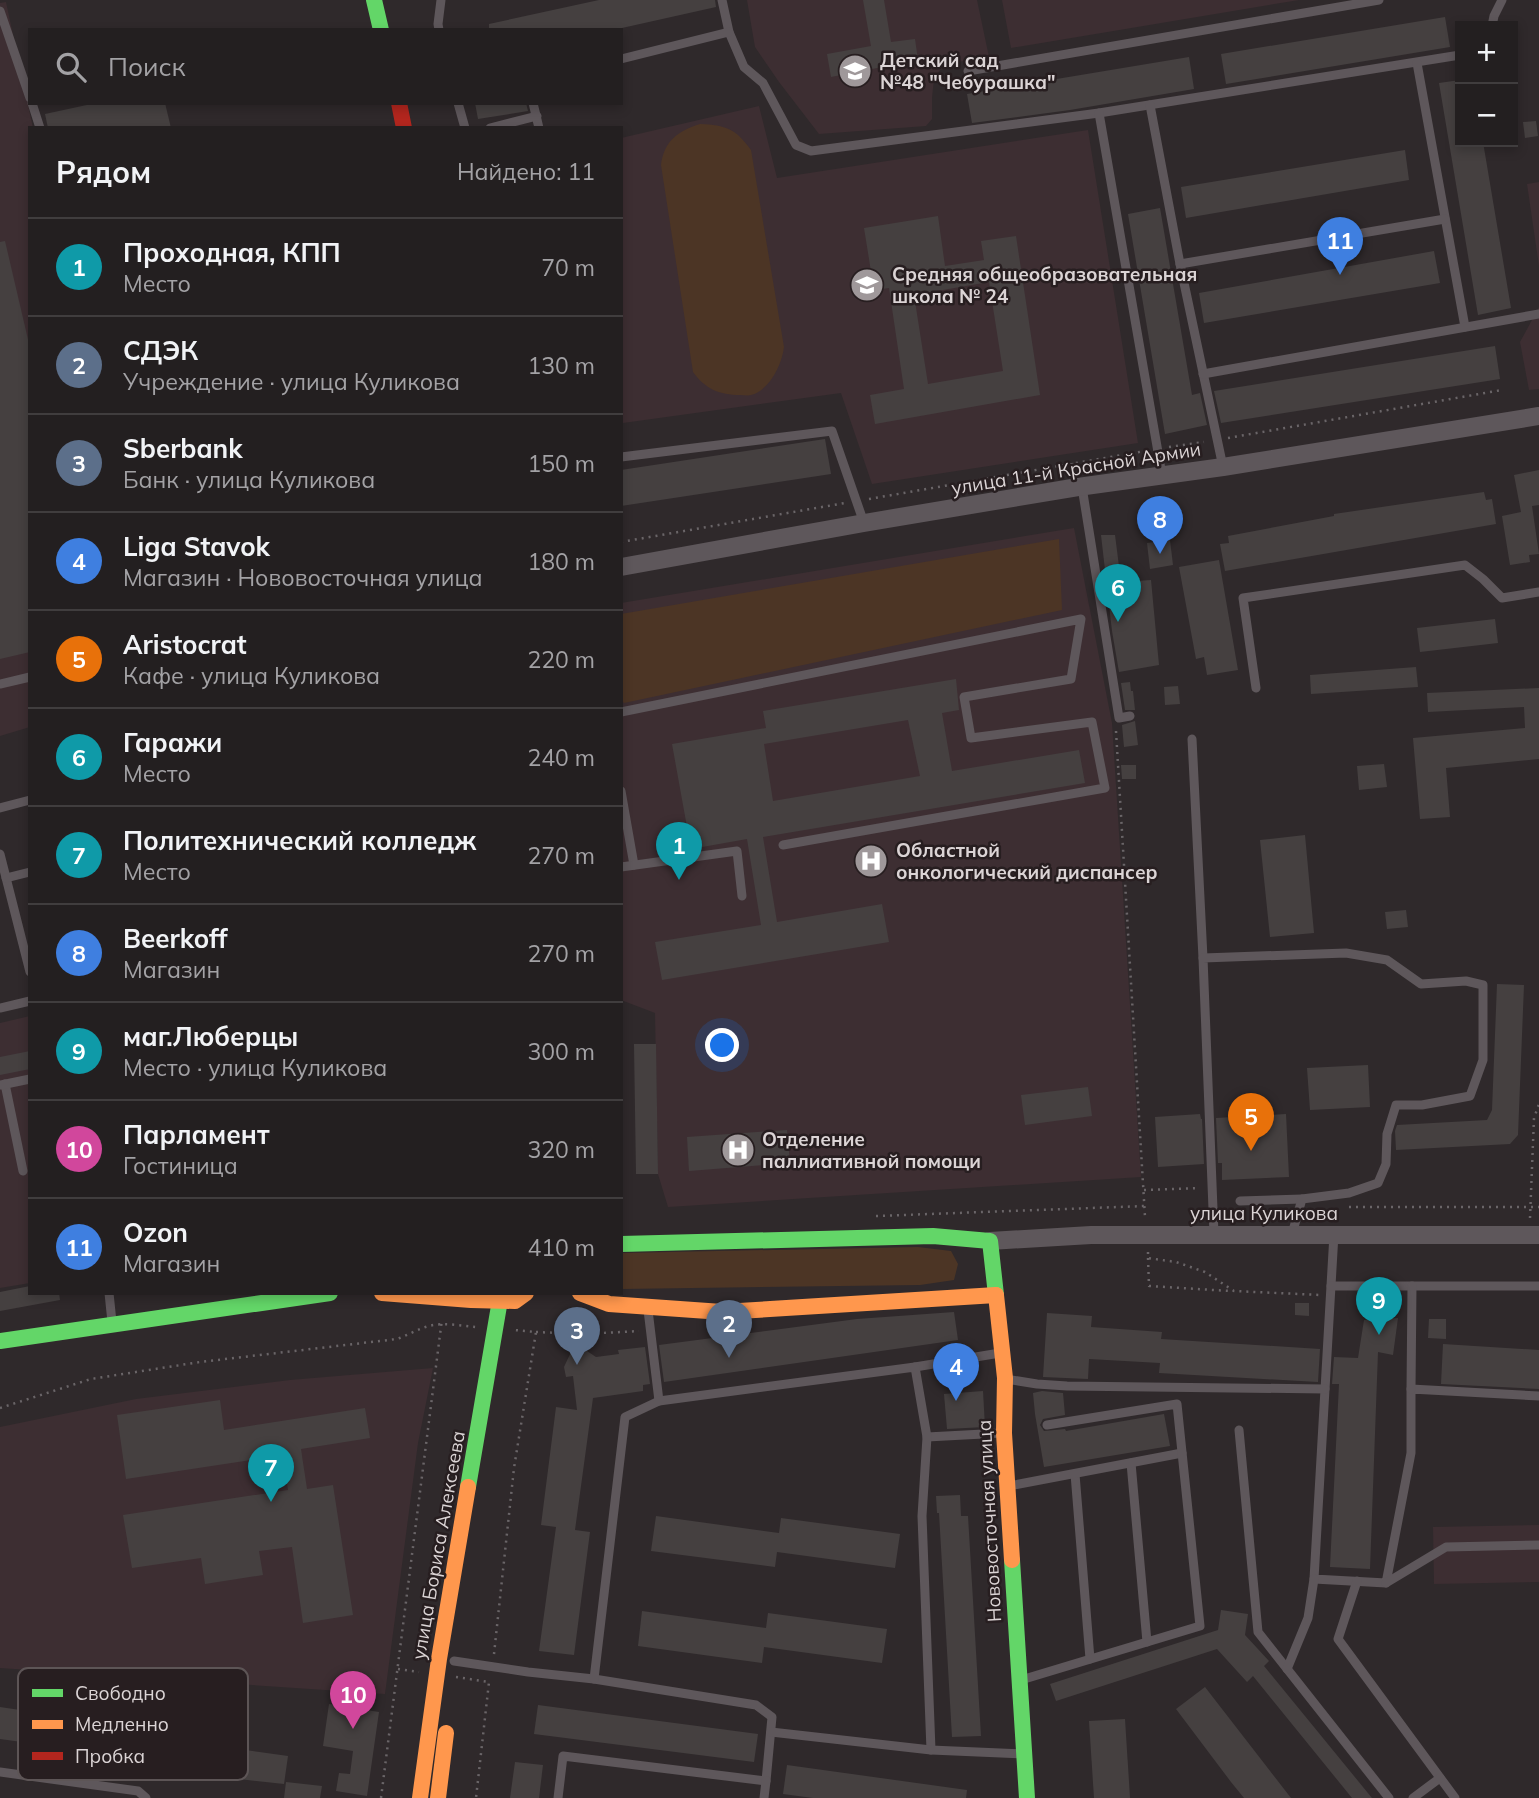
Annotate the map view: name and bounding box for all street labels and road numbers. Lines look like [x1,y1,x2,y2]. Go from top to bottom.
street label: улица 11-й Красной Армии [949,436,1203,500]
street label: улица Куликова [1190,1201,1338,1225]
street label: Нововосточная улица [972,1419,1006,1623]
street label: улица Бориса Алексеева [406,1429,470,1661]

